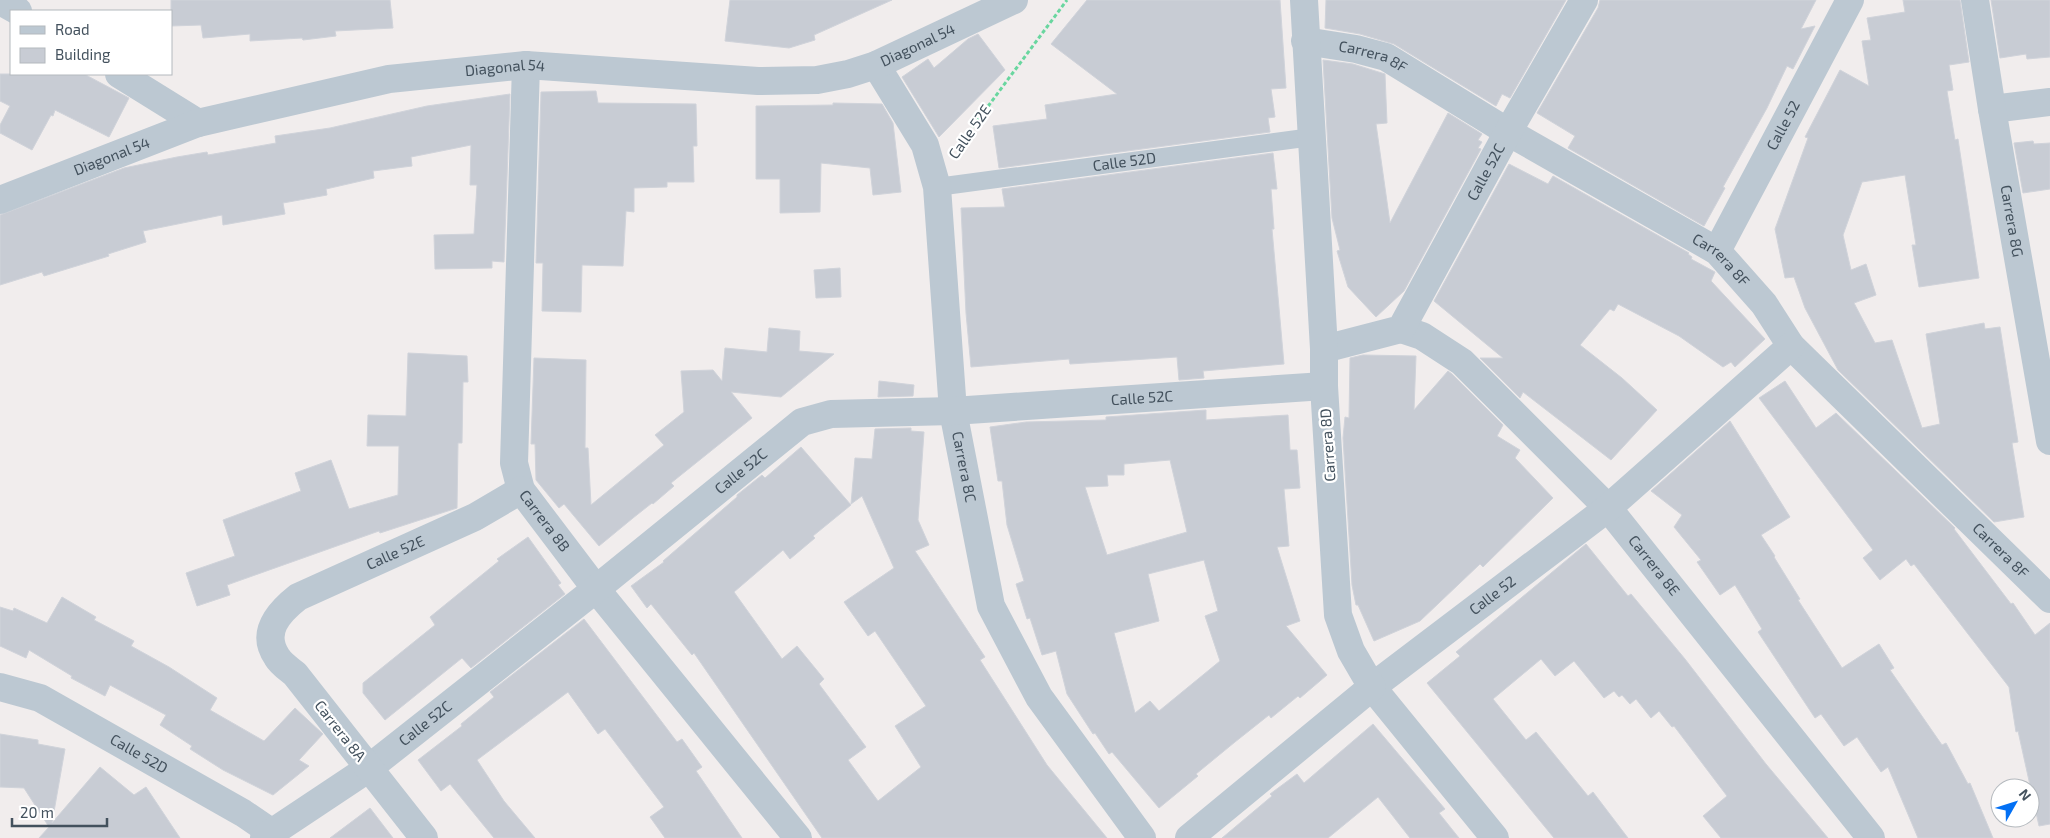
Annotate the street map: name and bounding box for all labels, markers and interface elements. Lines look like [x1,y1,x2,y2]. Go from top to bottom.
legend [10,10,172,75]
street label: Diagonal 54 [877,19,958,70]
text: Road [55,20,90,38]
street label: Carrera 8F [1338,36,1411,76]
text: Building [55,45,111,63]
street label: Diagonal 54 [464,55,546,79]
street label: Calle 52 [1762,97,1803,153]
street label: Calle 52E [944,101,994,162]
street label: Diagonal 54 [71,133,152,179]
street label: Calle 52C [1463,140,1508,203]
street label: Calle 52D [1091,148,1157,174]
street label: Carrera 8G [1997,183,2028,258]
street label: Carrera 8F [1689,229,1754,290]
street label: Calle 52C [1110,386,1174,408]
street label: Carrera 8D [1315,408,1339,482]
street label: Carrera 8C [949,430,981,504]
street label: Calle 52C [711,444,771,497]
street label: Carrera 8B [516,486,574,555]
street label: Carrera 8F [1969,518,2033,581]
street label: Calle 52E [363,531,427,573]
street label: Carrera 8E [1625,531,1684,599]
street label: Calle 52 [1465,571,1519,618]
street label: Carrera 8A [311,696,371,765]
street label: Calle 52C [395,696,455,749]
street label: Calle 52D [107,730,171,777]
north arrow [1990,778,2040,828]
text: N [2016,785,2035,804]
scale bar [12,796,108,828]
text: 20 m [20,803,54,821]

